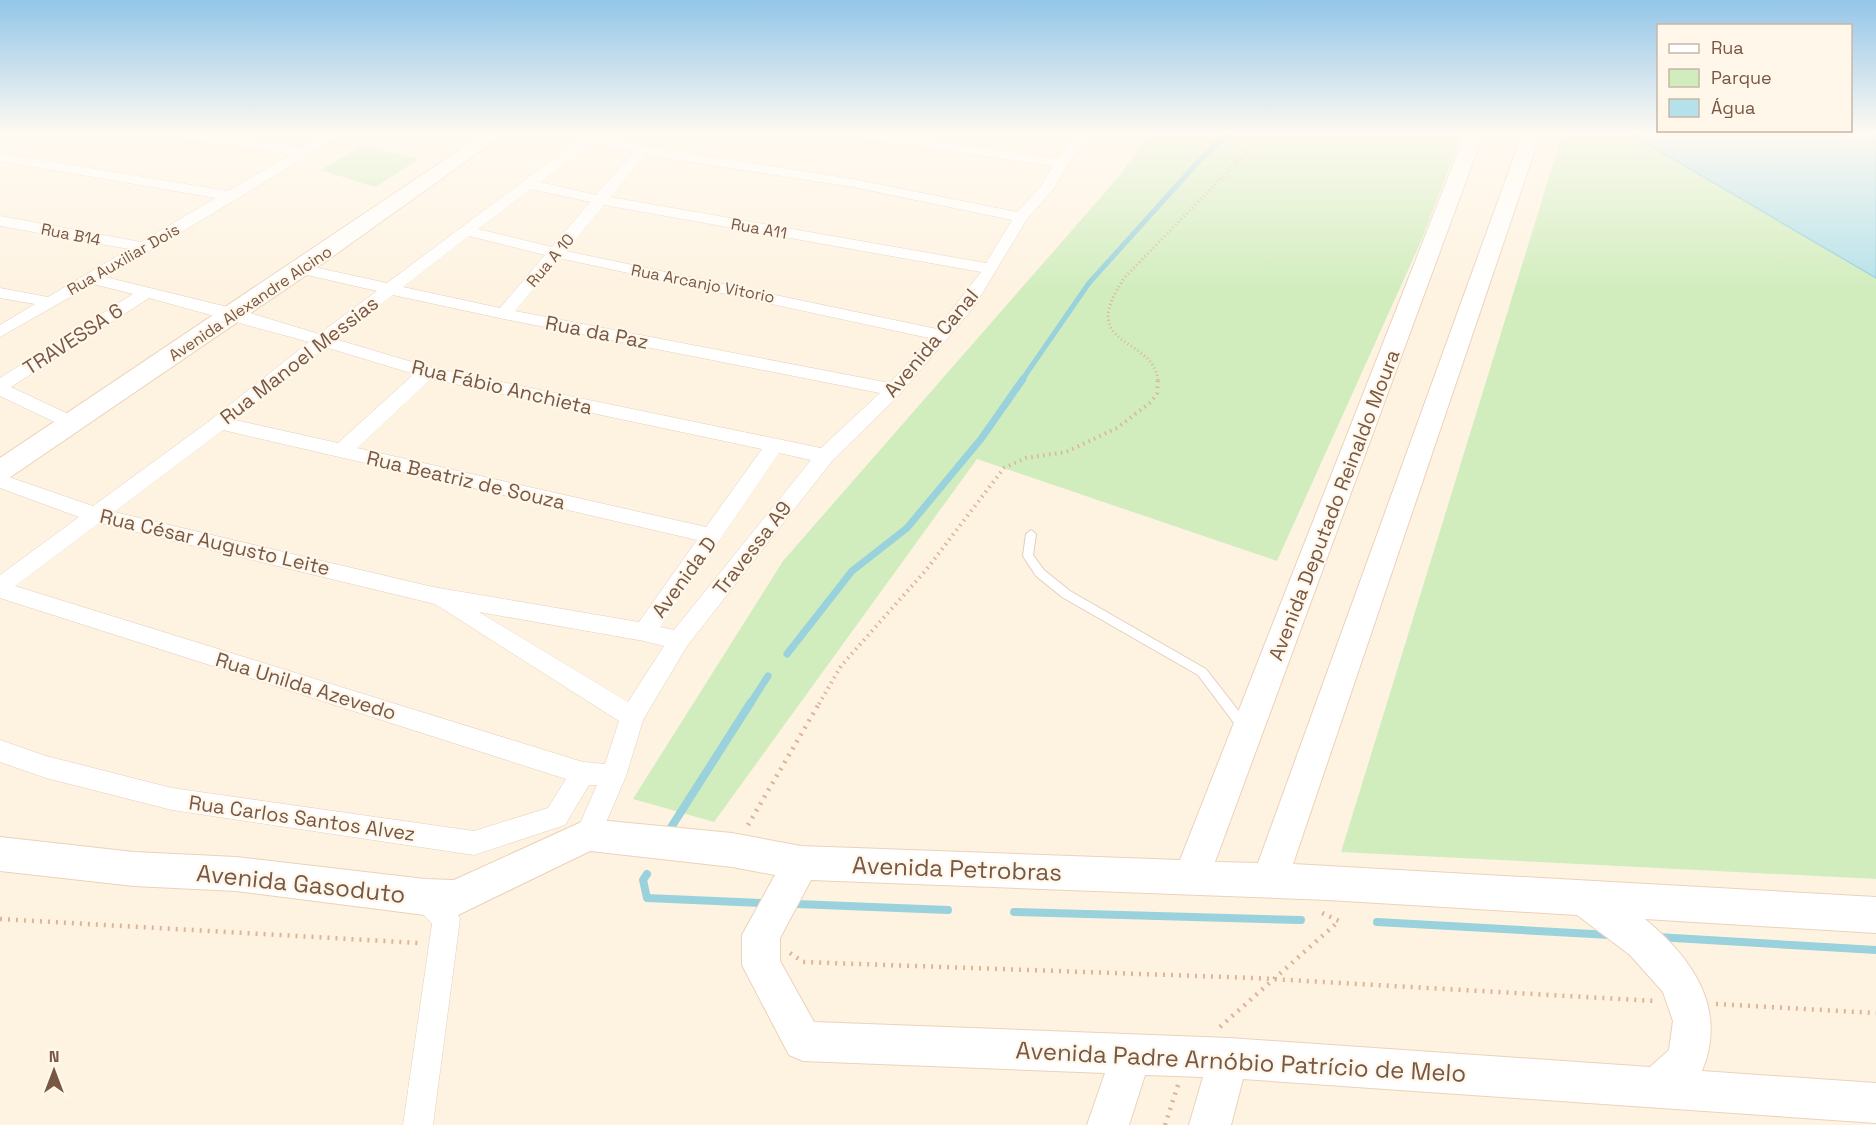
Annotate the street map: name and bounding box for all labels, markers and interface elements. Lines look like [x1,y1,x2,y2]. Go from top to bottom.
legend [1657,24,1852,132]
text: Rua [1711,36,1744,59]
text: Parque [1711,66,1772,89]
text: Água [1711,96,1755,119]
street label: Rua A11 [729,213,789,244]
street label: Rua B14 [39,218,103,251]
street label: Rua Auxiliar Dois [63,219,183,300]
street label: Rua A 10 [522,229,579,292]
street label: Avenida Alexandre Alcino [165,241,336,366]
street label: Rua Arcanjo Vitorio [629,259,776,308]
street label: Avenida Canal [878,283,984,403]
street label: Rua Manoel Messias [215,290,383,430]
street label: TRAVESSA 6 [18,297,128,381]
street label: Rua da Paz [543,309,651,355]
street label: Avenida Deputado Reinaldo Moura [1263,346,1405,664]
street label: Rua Fábio Anchieta [409,354,595,420]
street label: Rua Beatriz de Souza [364,444,568,516]
street label: Travessa A9 [707,496,797,600]
street label: Rua César Augusto Leite [97,503,333,581]
street label: Avenida D [646,531,722,623]
street label: Rua Unilda Azevedo [212,646,400,726]
street label: Rua Carlos Santos Alvez [187,789,417,847]
street label: Avenida Petrobras [852,849,1063,888]
street label: Avenida Gasoduto [195,857,407,910]
street label: Avenida Padre Arnóbio Patrício de Melo [1015,1034,1467,1089]
north arrow [24,1041,84,1101]
text: N [49,1046,59,1067]

